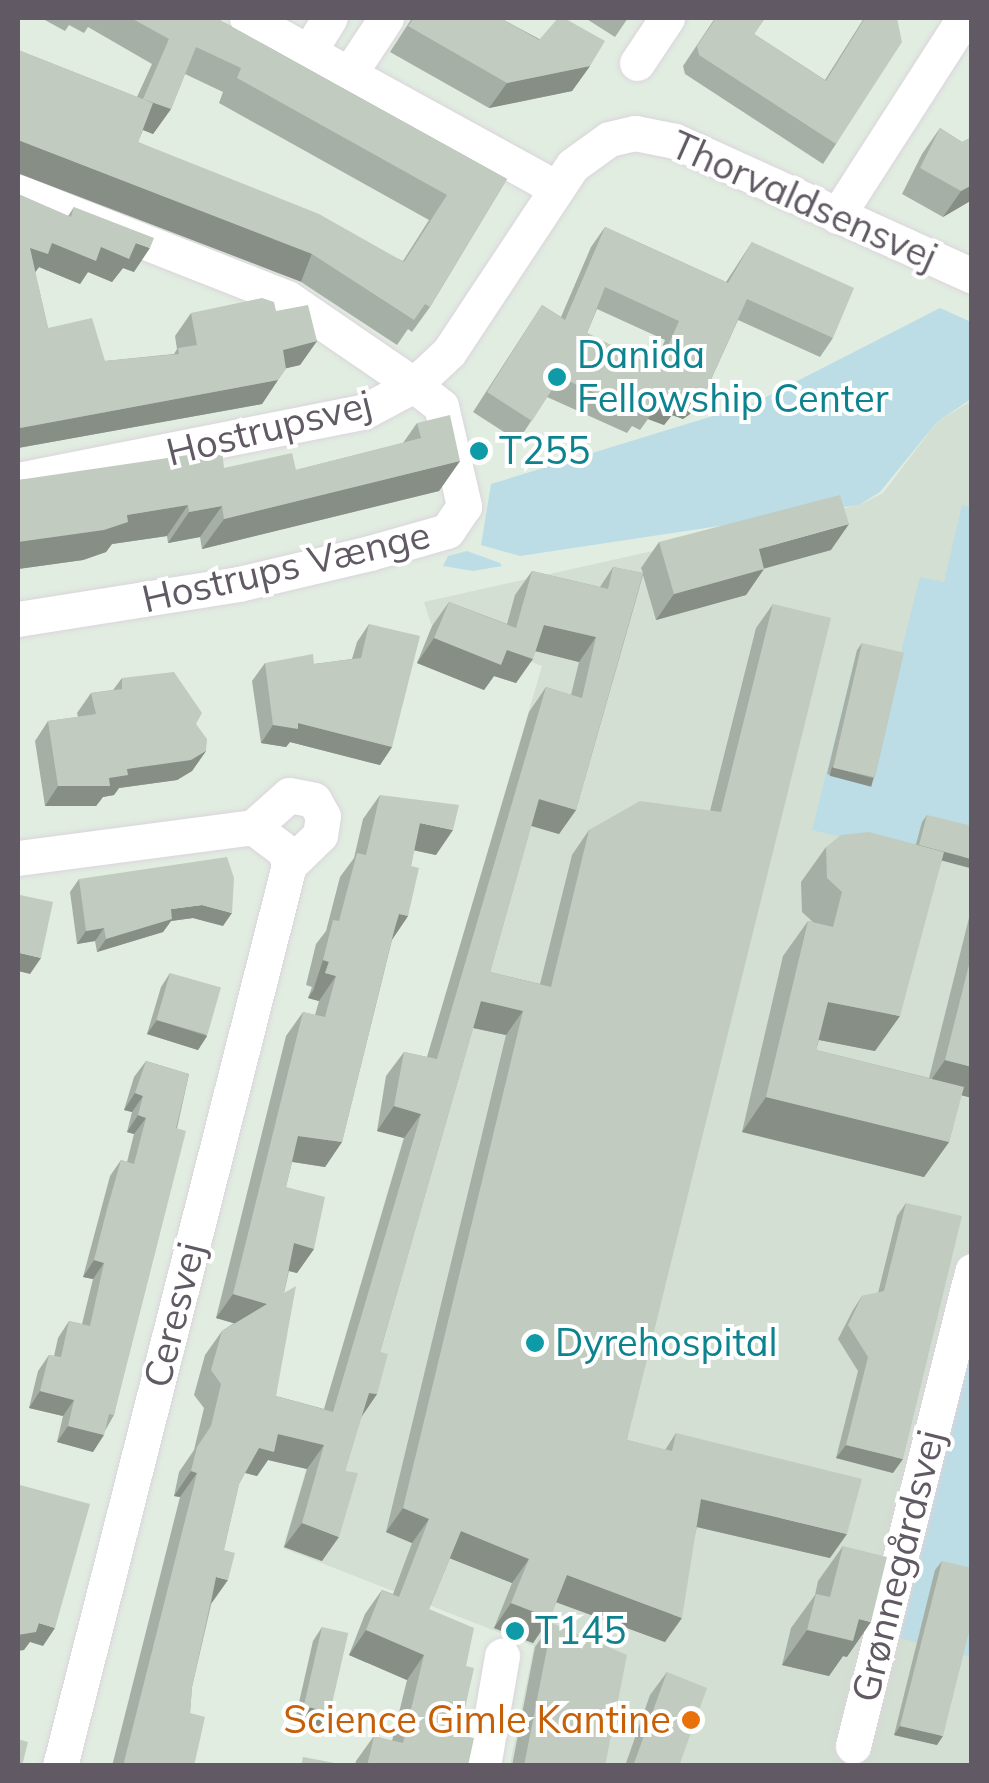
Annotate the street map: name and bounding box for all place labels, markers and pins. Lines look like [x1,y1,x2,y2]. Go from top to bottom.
place label: Danida Fellowship Center [577,332,889,422]
marker: Danida Fellowship Center [546,366,568,388]
place label: T255 [499,428,590,474]
marker: T255 [468,440,490,462]
place label: Dyrehospital [555,1320,778,1366]
marker: Dyrehospital [524,1332,546,1354]
place label: T145 [535,1608,626,1654]
marker: T145 [504,1620,526,1642]
place label: Science Gimle Kantine [283,1697,671,1743]
marker: Science Gimle Kantine [680,1709,702,1731]

